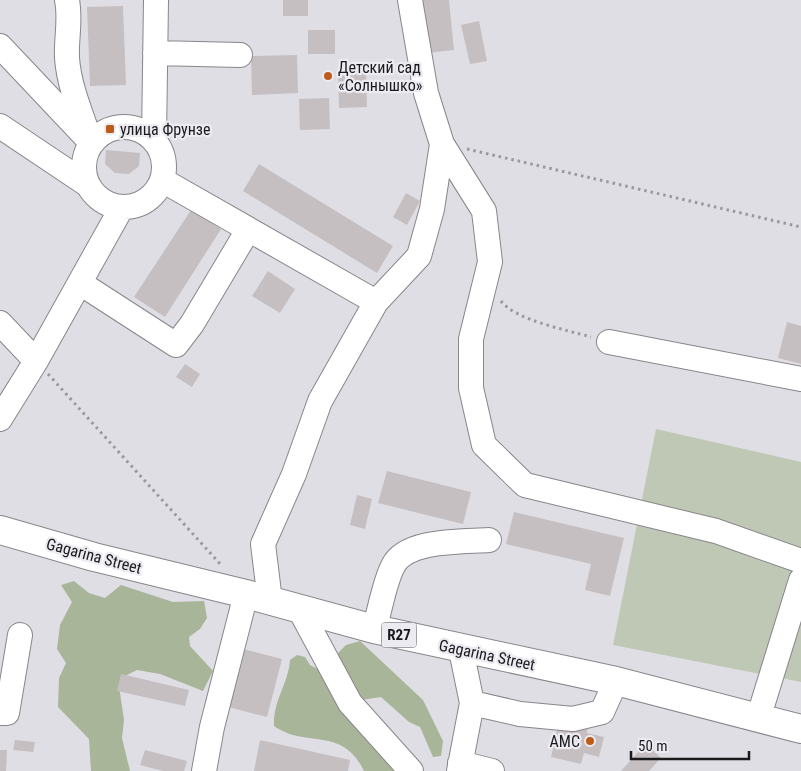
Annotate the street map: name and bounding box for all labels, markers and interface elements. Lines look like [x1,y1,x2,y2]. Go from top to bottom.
place label: Детский сад «Солнышко» [338,58,423,95]
marker: Детский сад «Солнышко» [322,70,334,82]
place label: улица Фрунзе [120,120,210,139]
marker: улица Фрунзе [104,123,116,135]
street label: Gagarina Street [44,534,144,578]
road number: R27 [382,622,416,648]
street label: Gagarina Street [437,636,537,675]
scale bar [631,728,748,760]
place label: AMC [550,732,580,751]
marker: AMC [584,735,596,747]
text: 50 m [638,737,668,755]

